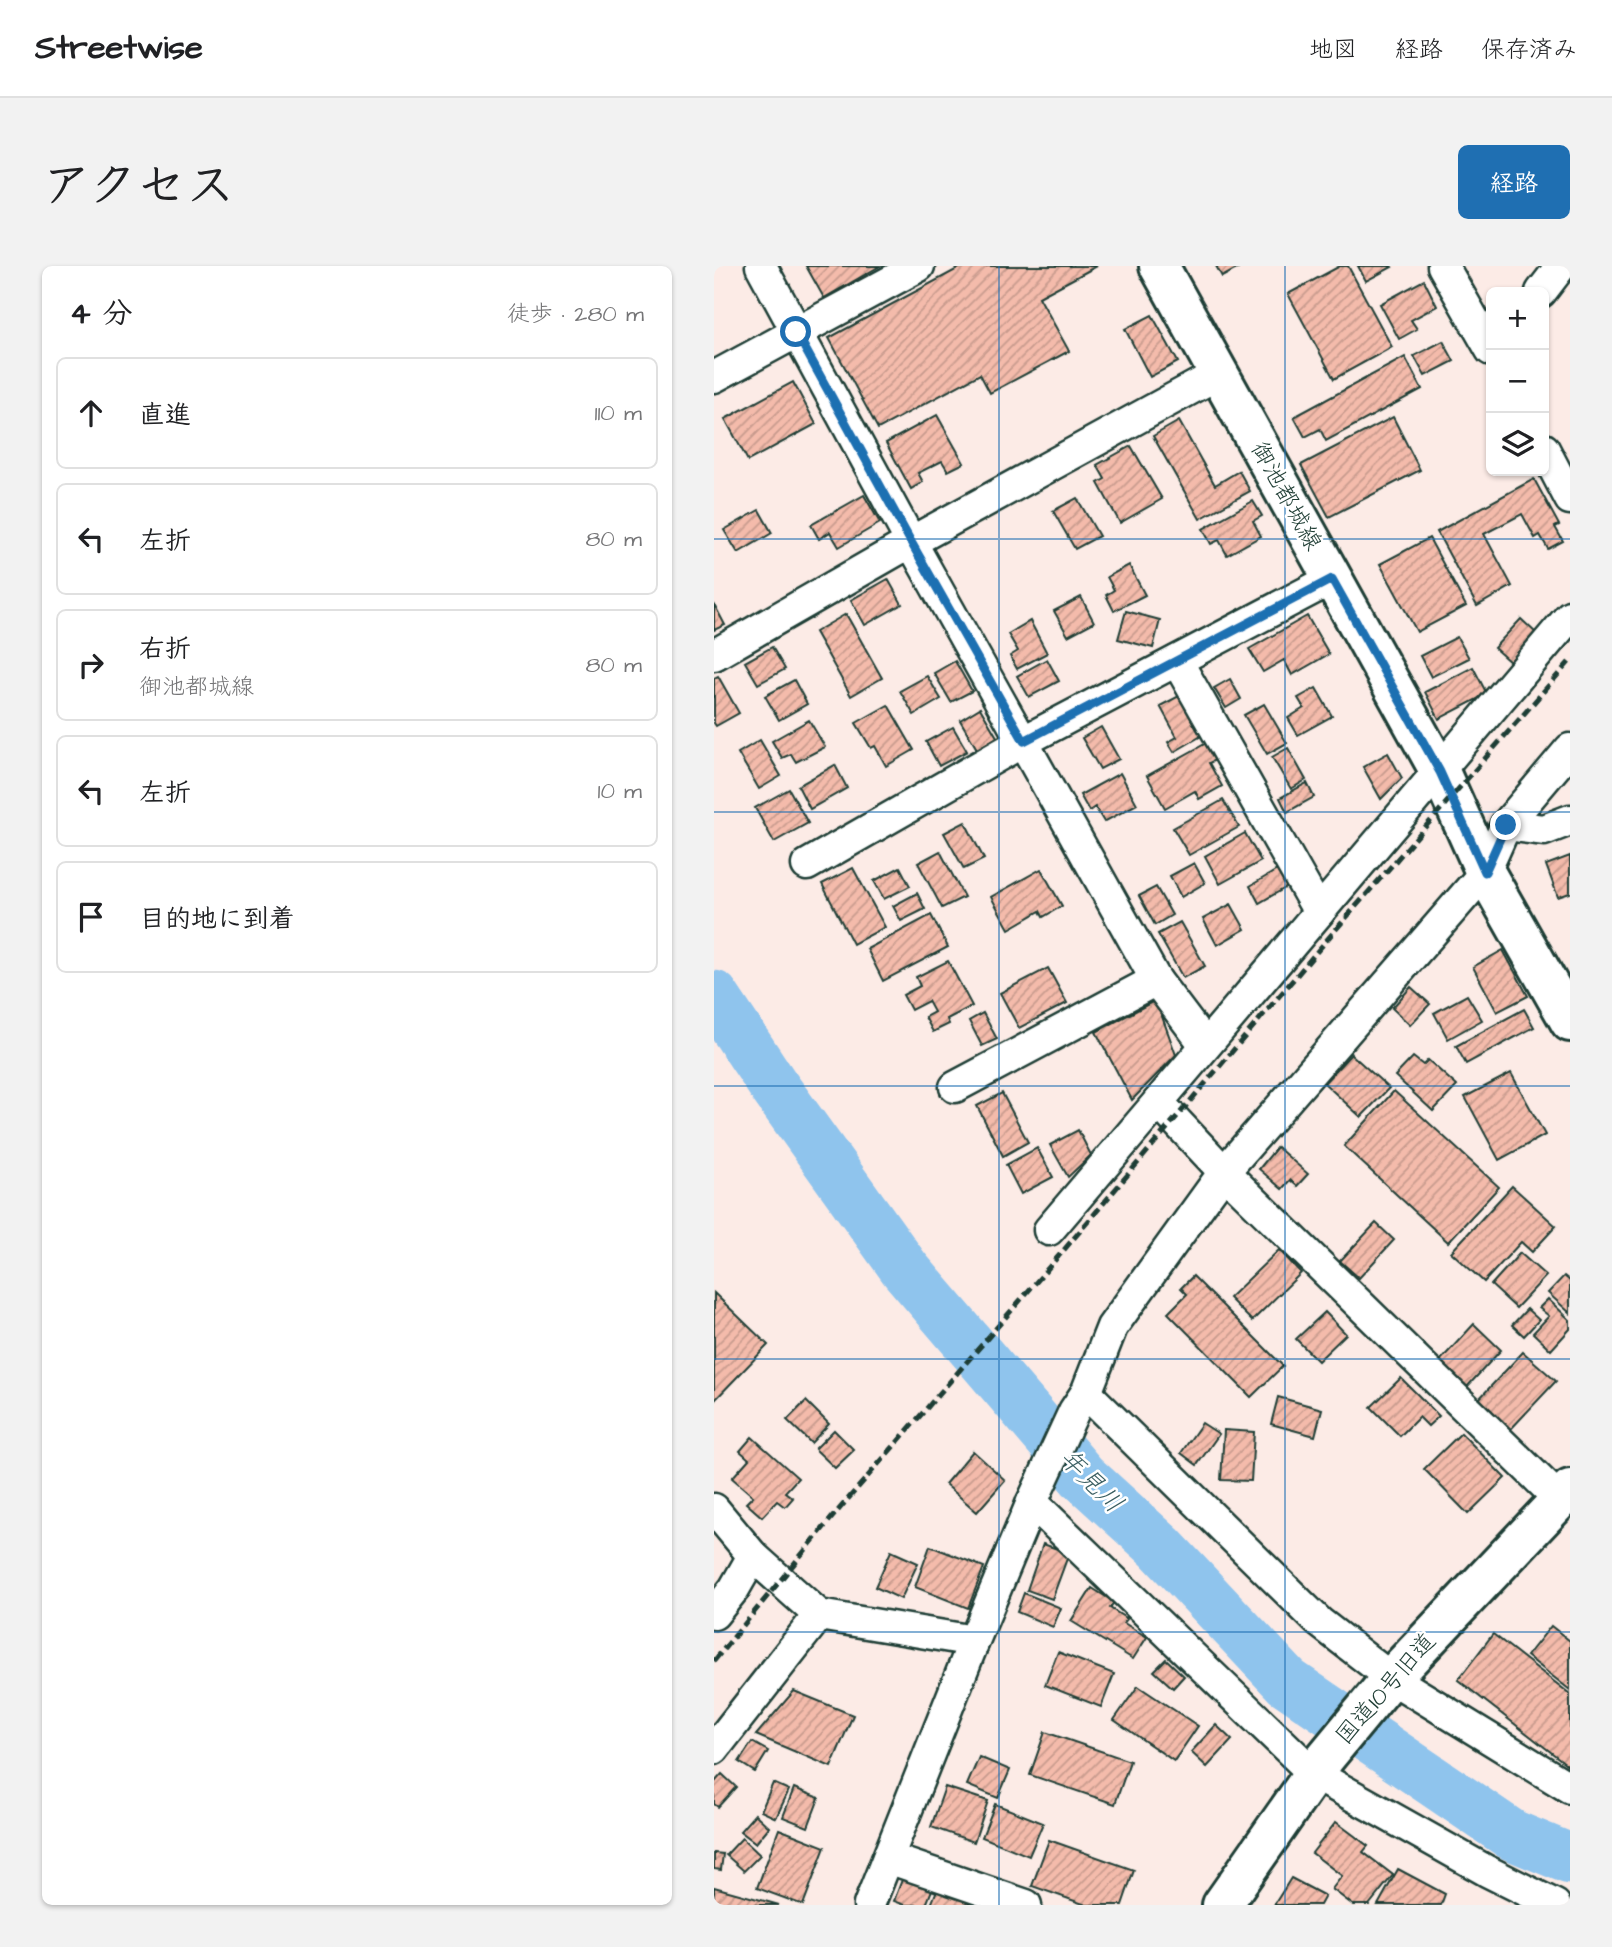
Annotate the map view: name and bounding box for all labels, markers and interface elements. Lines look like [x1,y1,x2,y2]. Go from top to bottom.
text: Streetwise [35,25,203,71]
text: 地図 [1309,33,1357,67]
text: 経路 [1395,33,1443,67]
text: 保存済み [1481,33,1577,67]
button: 経路 [1458,145,1570,219]
text: アクセス [42,153,235,221]
map controls [1486,287,1549,476]
button: + [1486,287,1549,350]
text: 4 分 [70,293,132,335]
text: 徒歩 · 280 m [507,298,644,330]
route start [780,316,811,347]
button: − [1486,350,1549,413]
icon: ahead [72,394,110,432]
text: 直進 [139,397,191,433]
text: 110 m [594,397,642,429]
button: layers [1486,413,1549,476]
street label: 御池都城線 [1242,435,1330,557]
icon: left [72,520,110,558]
text: 左折 [139,523,191,559]
text: 80 m [585,523,642,555]
text: 右折 [139,631,191,667]
icon: right [72,646,110,684]
text: 80 m [585,649,642,681]
text: 御池都城線 [139,671,254,703]
icon: left [72,772,110,810]
text: 左折 [139,775,191,811]
text: 10 m [597,775,642,807]
route end [1490,809,1521,840]
icon: arrive [72,898,110,936]
text: 目的地に到着 [139,901,295,937]
water label: 年見川 [1051,1441,1131,1521]
street label: 国道10号旧道 [1328,1626,1444,1752]

